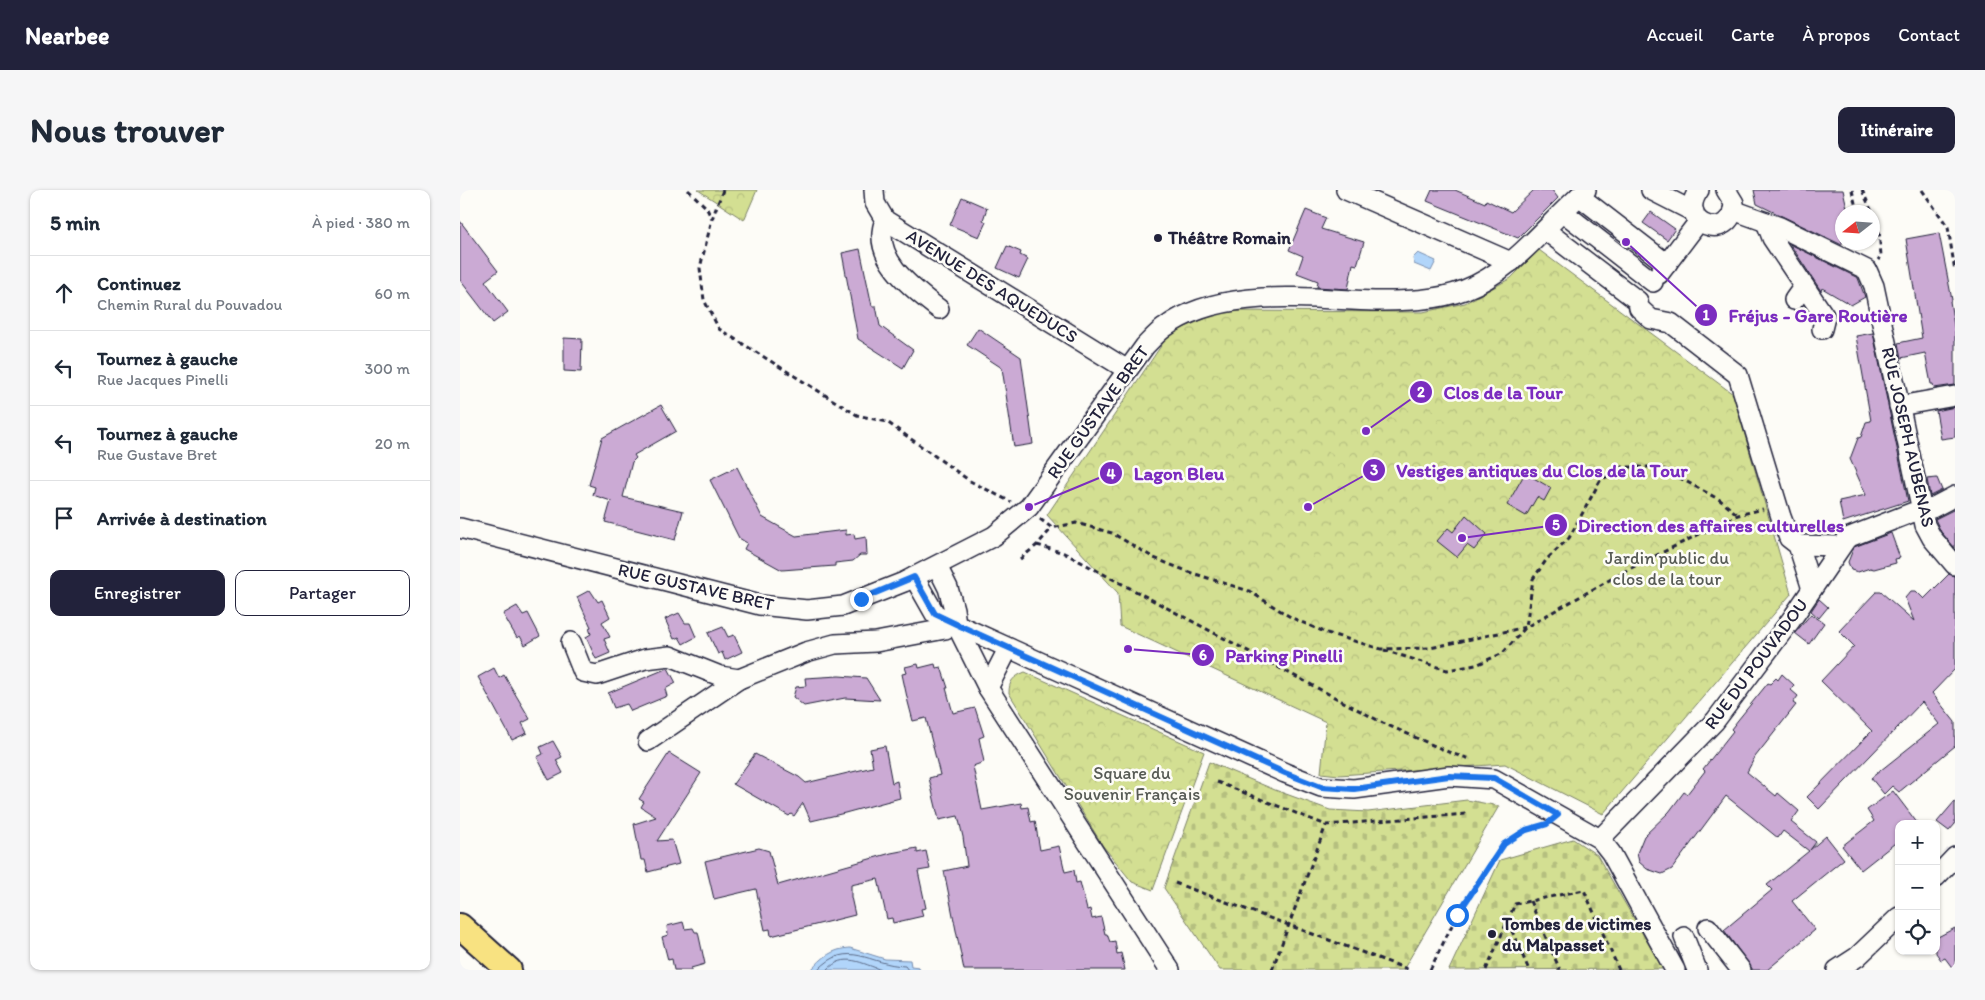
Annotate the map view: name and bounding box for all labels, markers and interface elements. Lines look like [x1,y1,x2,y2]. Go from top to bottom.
text: Nearbee [25,21,109,50]
text: Accueil [1647,24,1703,46]
text: Carte [1731,24,1774,46]
text: À propos [1802,24,1870,46]
text: Contact [1898,24,1960,46]
button: Itinéraire [1838,107,1955,153]
text: Nous trouver [30,109,224,151]
north arrow [1835,205,1880,250]
text: 5 min [50,210,100,235]
text: À pied · 380 m [312,213,410,232]
street label: AVENUE DES AQUEDUCS [902,224,1082,348]
place label: Théâtre Romain [1167,227,1291,249]
marker: Théâtre Romain [1152,232,1164,244]
text: Continuez [97,272,181,295]
icon: ahead [50,279,78,307]
text: 60 m [375,284,410,303]
text: Chemin Rural du Pouvadou [97,295,282,314]
callout: Fréjus - Gare Routière [1693,298,1917,332]
text: Fréjus - Gare Routière [1728,304,1908,327]
text: 1 [1703,306,1710,324]
street label: RUE GUSTAVE BRET [1042,341,1154,483]
street label: RUE JOSEPH AUBENAS [1877,345,1939,529]
text: Tournez à gauche [97,347,238,370]
icon: left [50,354,78,382]
text: 300 m [365,359,410,378]
text: Rue Jacques Pinelli [97,370,228,389]
callout: Clos de la Tour [1409,375,1573,409]
text: Clos de la Tour [1443,381,1563,404]
text: 2 [1417,383,1425,401]
text: Tournez à gauche [97,422,238,445]
icon: left [50,429,78,457]
text: 20 m [375,434,410,453]
text: Rue Gustave Bret [97,445,217,464]
callout: Vestiges antiques du Clos de la Tour [1362,453,1698,487]
callout: Lagon Bleu [1098,456,1234,490]
text: Vestiges antiques du Clos de la Tour [1396,459,1688,482]
text: 3 [1370,461,1378,479]
text: Lagon Bleu [1134,462,1225,485]
text: 4 [1106,465,1116,483]
icon: arrive [50,504,78,532]
text: Arrivée à destination [97,507,267,530]
callout: Direction des affaires culturelles [1543,508,1854,542]
text: Direction des affaires culturelles [1578,514,1845,537]
text: 5 [1552,516,1560,534]
park label: Jardin public du clos de la tour [1605,547,1729,590]
street label: RUE GUSTAVE BRET [616,558,776,616]
button: Enregistrer [50,570,225,616]
button: Partager [235,570,410,616]
route end [850,588,873,611]
street label: RUE DU POUVADOU [1700,594,1812,734]
callout: Parking Pinelli [1190,638,1353,672]
text: Parking Pinelli [1225,644,1343,667]
text: 6 [1199,646,1207,664]
park label: Square du Souvenir Français [1064,762,1200,805]
map controls [1895,820,1940,955]
button: + [1895,820,1940,865]
button: − [1895,865,1940,910]
route start [1446,904,1469,927]
button: locate [1895,910,1940,955]
place label: Tombes de victimes du Malpasset [1501,913,1651,956]
marker: Tombes de victimes du Malpasset [1486,928,1498,940]

